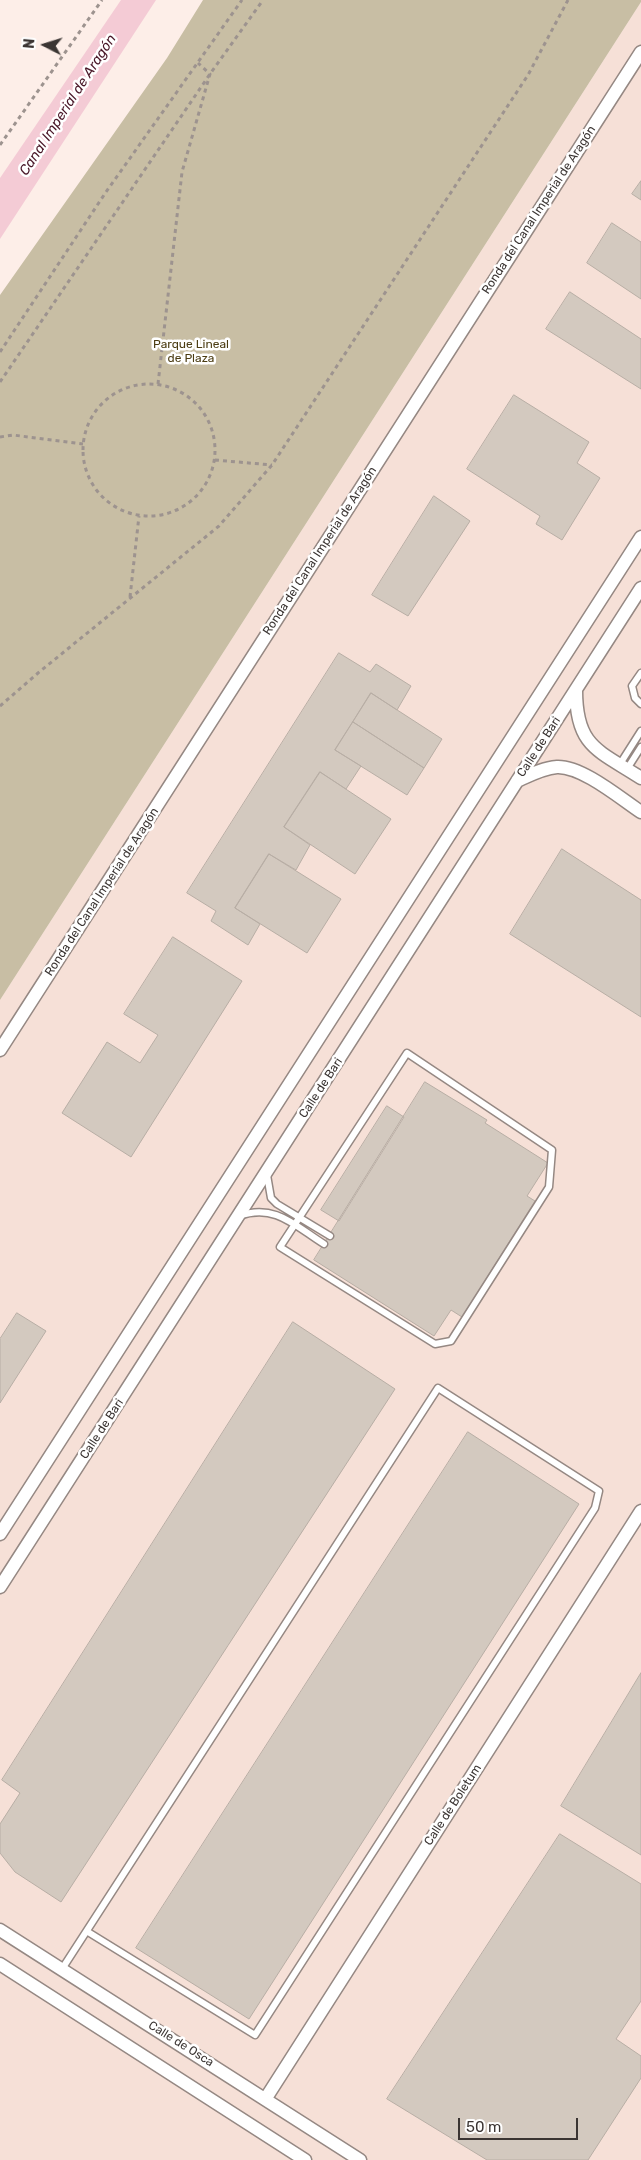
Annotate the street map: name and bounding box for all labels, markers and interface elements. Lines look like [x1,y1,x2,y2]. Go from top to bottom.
north arrow [20,20,70,70]
water label: Canal Imperial de Aragón [16,31,120,179]
text: N [21,38,38,49]
street label: Ronda del Canal Imperial de Aragón [479,123,599,297]
park label: Parque Lineal de Plaza [153,338,229,366]
street label: Ronda del Canal Imperial de Aragón [260,464,380,638]
street label: Calle de Bari [514,714,564,780]
street label: Ronda del Canal Imperial de Aragón [42,805,162,979]
street label: Calle de Bari [296,1055,346,1121]
street label: Calle de Bari [77,1396,127,1462]
street label: Calle de Boletum [421,1762,485,1848]
street label: Calle de Osca [146,2018,216,2070]
scale bar [461,2108,581,2140]
text: 50 m [466,2118,501,2136]

